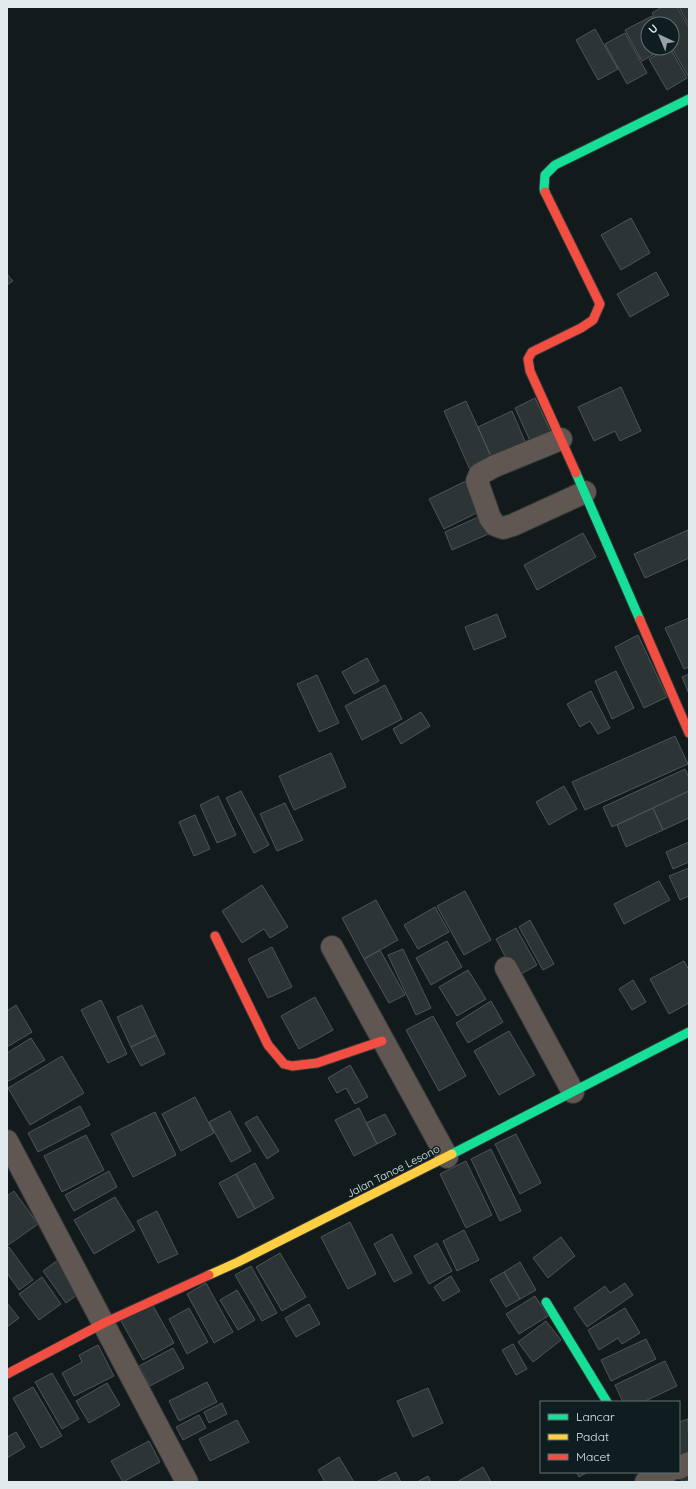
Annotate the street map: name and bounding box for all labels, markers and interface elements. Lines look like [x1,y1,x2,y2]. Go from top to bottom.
north arrow [640,16,680,56]
text: U [645,21,661,37]
street label: Jalan Tanoe Lesono [344,1141,442,1201]
legend [540,1401,680,1473]
text: Lancar [576,1409,615,1424]
text: Padat [576,1429,609,1444]
text: Macet [576,1449,610,1464]

